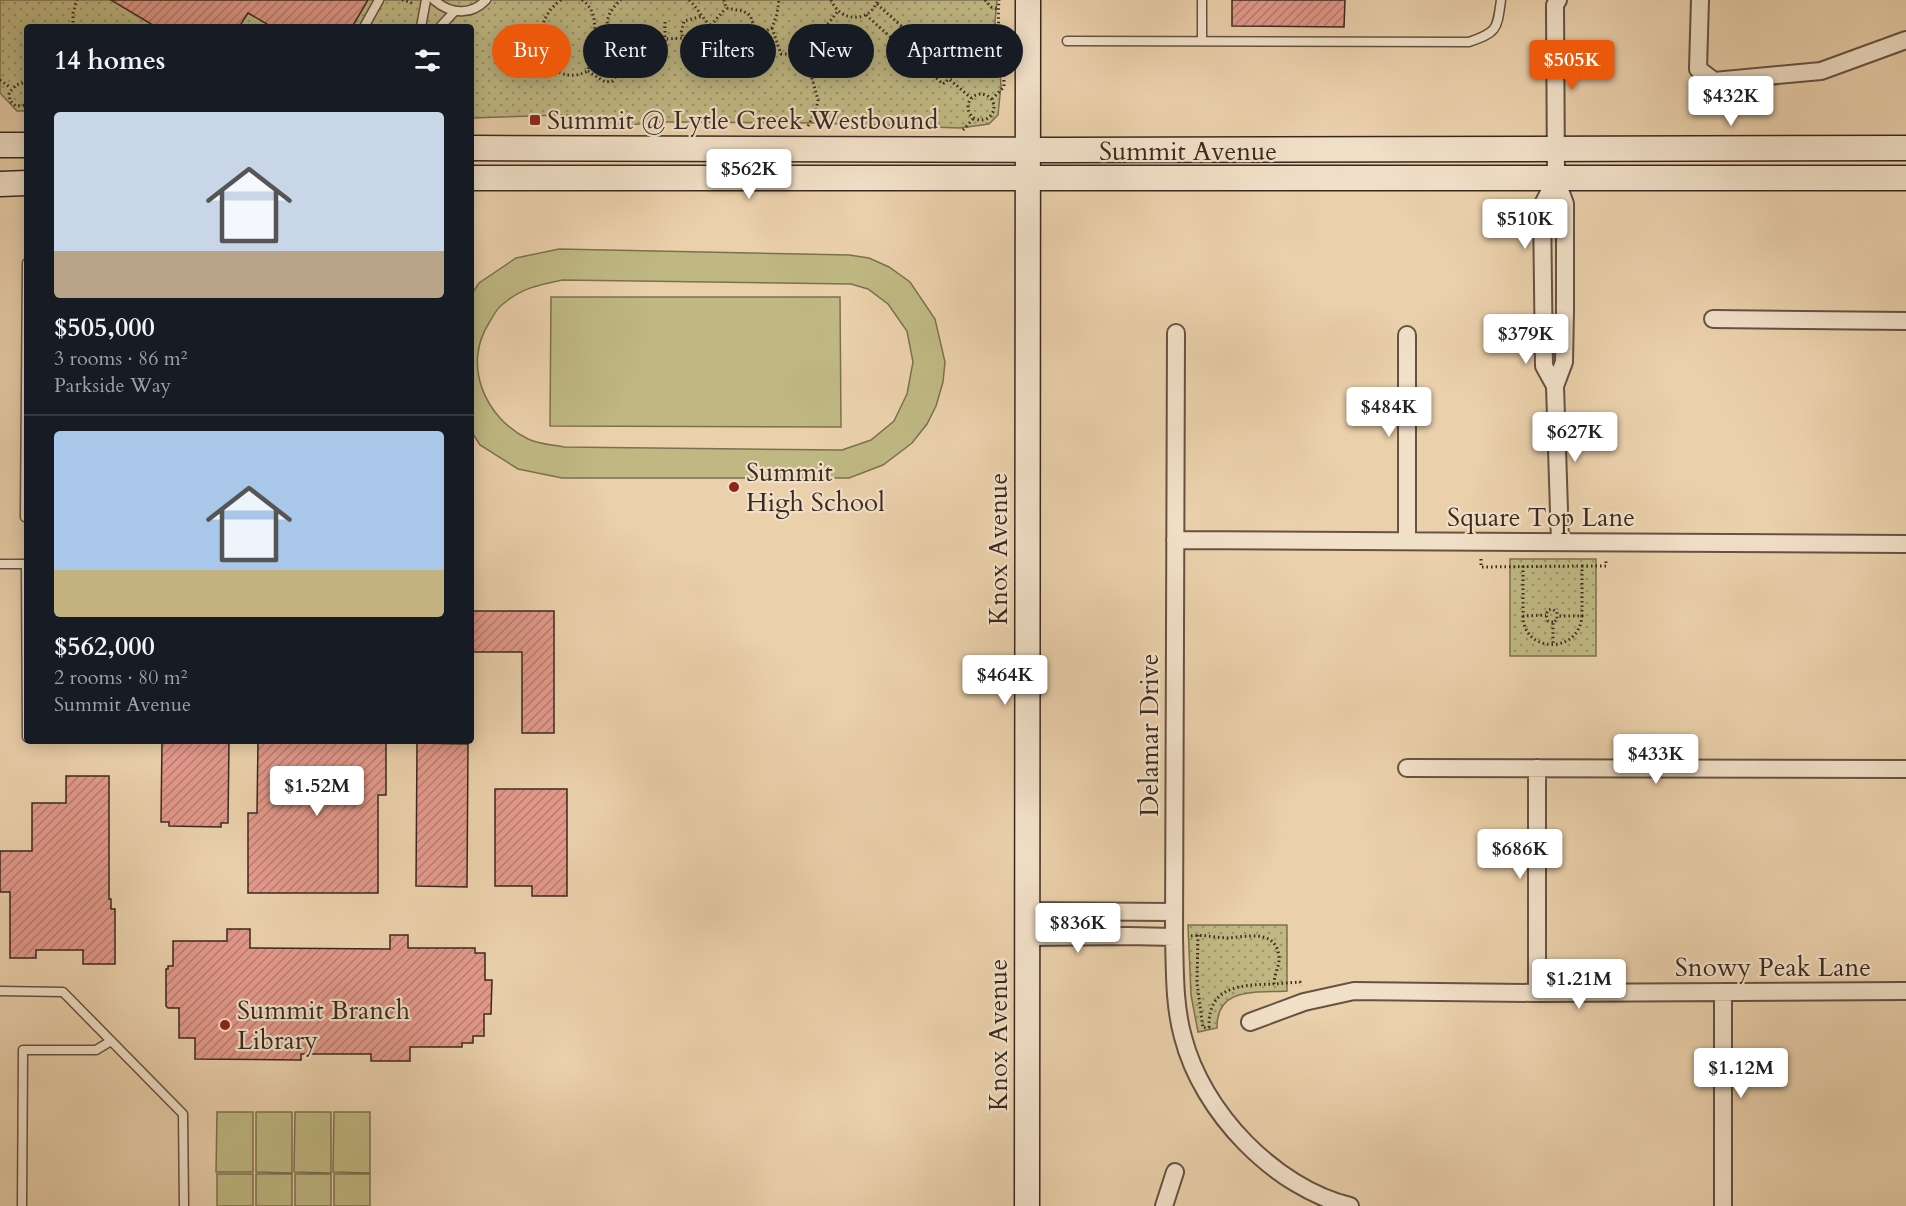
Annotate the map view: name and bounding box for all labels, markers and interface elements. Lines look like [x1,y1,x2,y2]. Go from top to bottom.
chip: Buy [492,24,571,78]
chip: Rent [583,24,668,78]
chip: Filters [680,24,776,78]
chip: New [788,24,874,78]
chip: Apartment [886,24,1023,78]
pin: $505K [1530,40,1614,91]
text: 14 homes [54,43,165,78]
icon: filters [411,44,444,77]
text: $505K [1543,46,1601,73]
pin: $432K [1689,76,1773,127]
text: $432K [1702,82,1760,109]
place label: Summit @ Lytle Creek Westbound [547,103,938,138]
marker: Summit @ Lytle Creek Westbound [528,113,542,127]
street label: Summit Avenue [1099,134,1277,169]
pin: $562K [707,149,791,200]
icon: home [195,151,303,259]
text: $562K [720,155,778,182]
pin: $510K [1483,199,1567,250]
text: $510K [1496,205,1554,232]
text: $505,000 [54,310,155,345]
pin: $379K [1484,314,1568,365]
text: $379K [1497,320,1555,347]
text: 3 rooms · 86 m² [54,345,187,372]
text: Parkside Way [54,372,171,399]
pin: $484K [1347,387,1431,438]
text: $484K [1360,393,1418,420]
pin: $627K [1533,412,1617,463]
text: $627K [1546,418,1604,445]
place label: Summit High School [746,455,885,520]
icon: home [195,470,303,578]
street label: Knox Avenue [981,473,1016,625]
marker: Summit High School [727,480,741,494]
street label: Square Top Lane [1447,500,1635,535]
text: $562,000 [54,629,155,664]
street label: Delamar Drive [1132,653,1167,817]
pin: $464K [963,655,1047,706]
text: $464K [976,661,1034,688]
text: 2 rooms · 80 m² [54,664,187,691]
text: Summit Avenue [54,691,191,718]
pin: $433K [1614,734,1698,785]
text: $433K [1627,740,1685,767]
pin: $1.52M [268,766,366,817]
text: $1.52M [284,772,350,799]
pin: $686K [1478,829,1562,880]
text: $686K [1491,835,1549,862]
pin: $836K [1036,903,1120,954]
text: $836K [1049,909,1107,936]
street label: Snowy Peak Lane [1675,950,1871,985]
street label: Knox Avenue [981,959,1016,1111]
pin: $1.21M [1530,959,1628,1010]
text: $1.21M [1546,965,1612,992]
place label: Summit Branch Library [237,993,410,1058]
marker: Summit Branch Library [218,1018,232,1032]
pin: $1.12M [1692,1048,1790,1099]
text: $1.12M [1708,1054,1774,1081]

